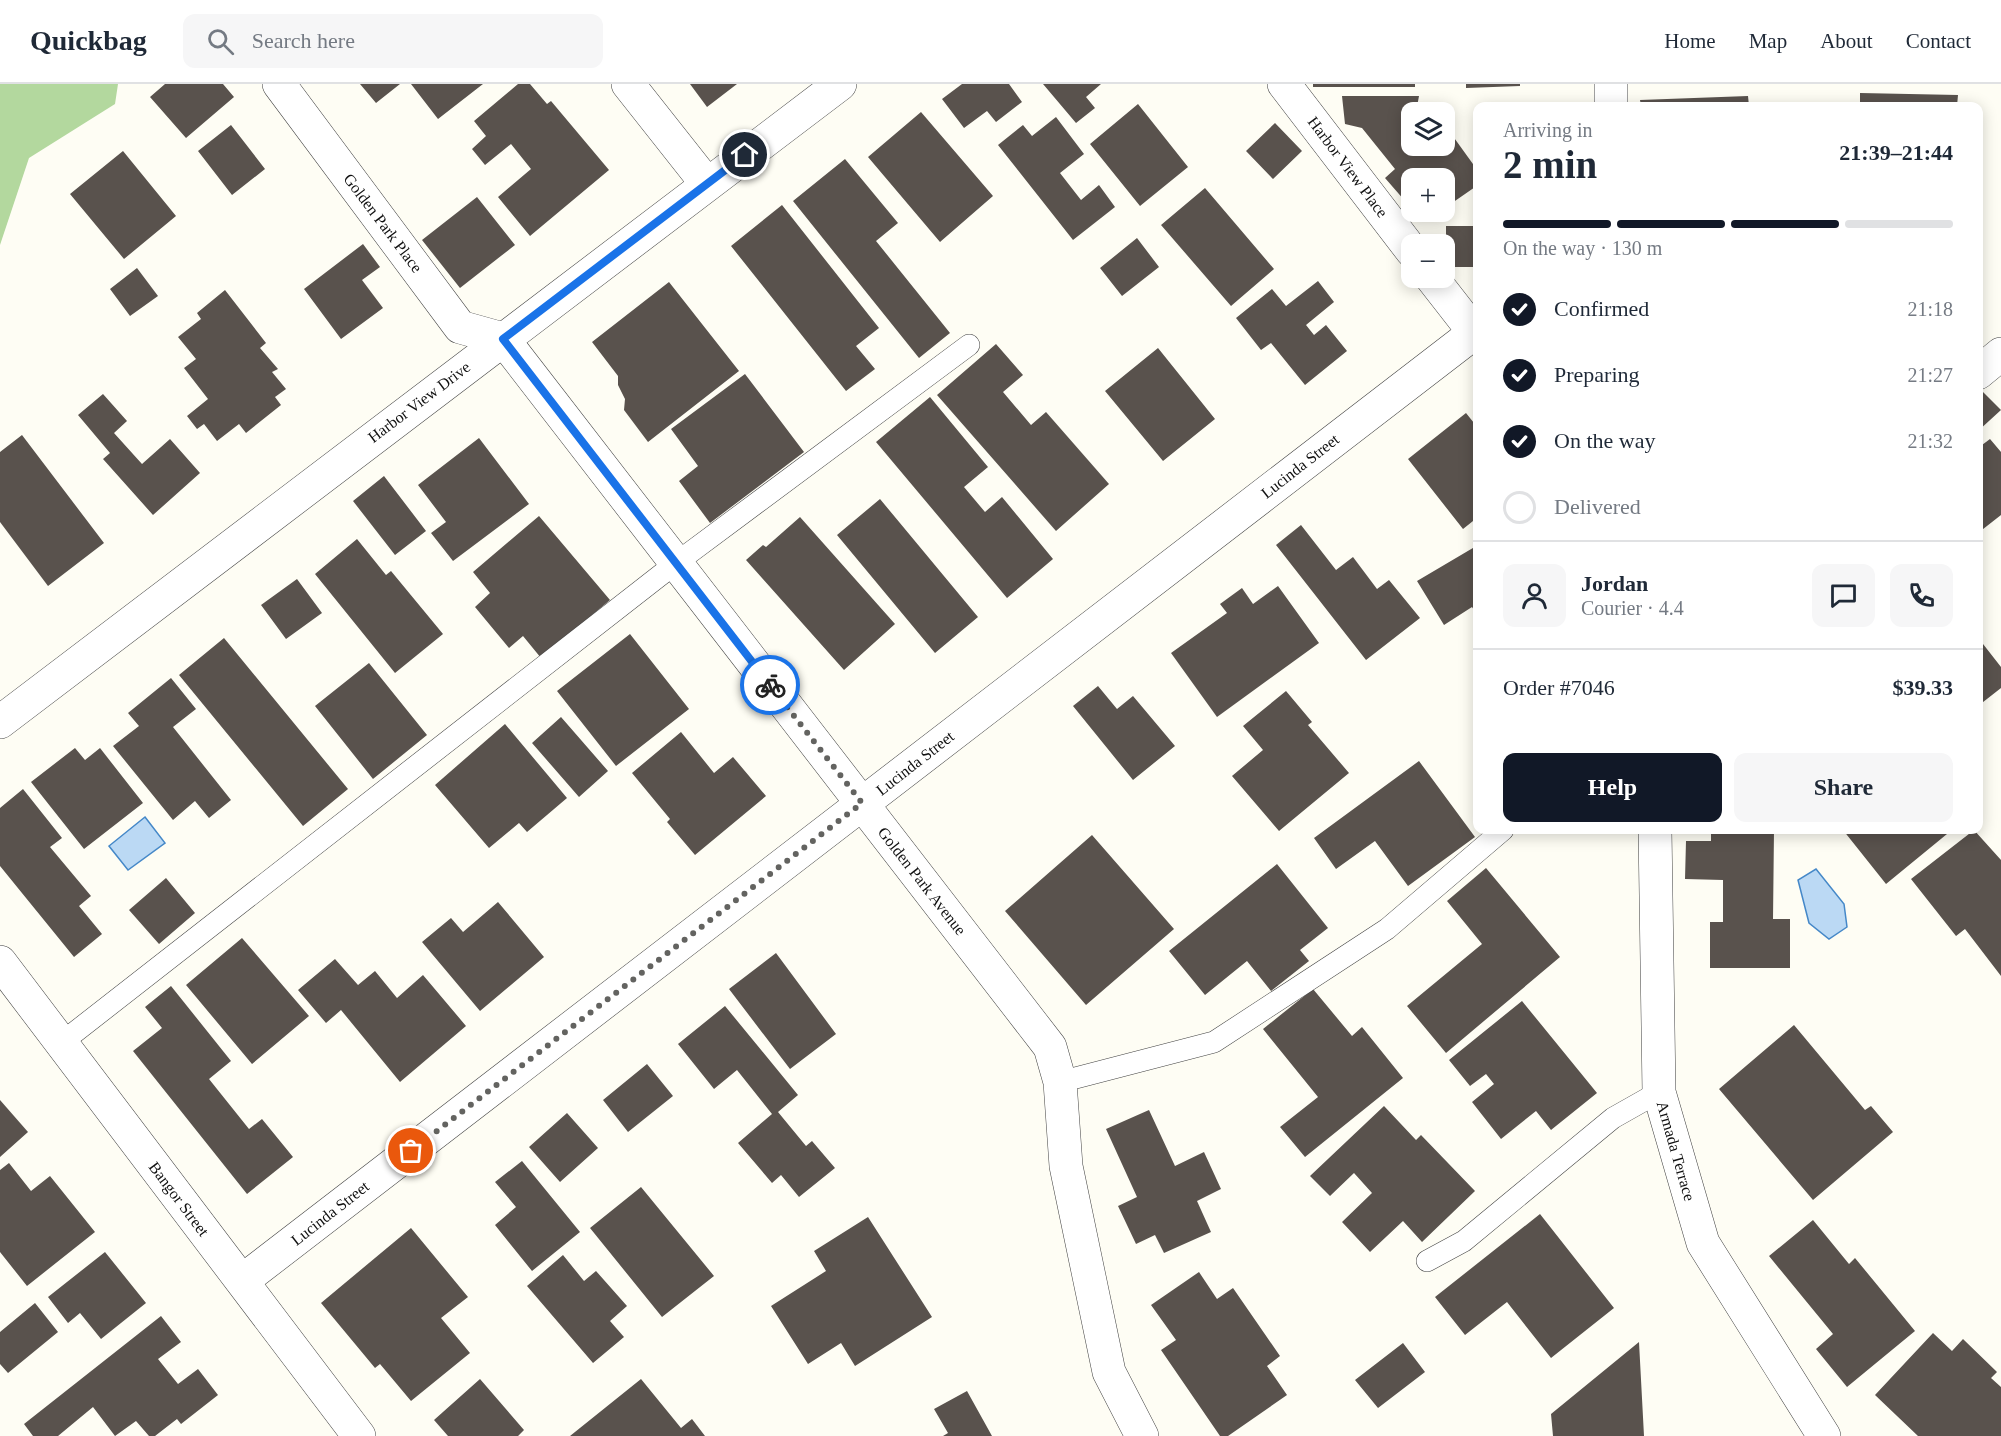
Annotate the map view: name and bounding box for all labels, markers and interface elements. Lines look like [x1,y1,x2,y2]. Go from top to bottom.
search box [183,14,603,68]
text: Quickbag [30,25,147,56]
icon: search [204,25,237,58]
text: Search here [252,28,355,53]
text: Home [1664,29,1716,53]
text: Map [1749,29,1787,53]
text: About [1820,29,1873,53]
text: Contact [1906,29,1971,53]
map controls [1401,102,1455,288]
button: layers [1401,102,1455,156]
street label: Harbor View Place [1305,113,1391,221]
text: Arriving in [1503,119,1592,141]
pin [719,129,770,180]
icon: home [728,138,761,171]
text: 21:39–21:44 [1839,140,1953,165]
text: 2 min [1503,143,1597,186]
button: + [1401,168,1455,222]
street label: Golden Park Place [340,170,426,276]
button: − [1401,234,1455,288]
text: On the way · 130 m [1503,237,1662,259]
icon: check [1503,293,1536,326]
text: Confirmed [1554,296,1649,321]
text: 21:18 [1907,298,1953,320]
street label: Harbor View Drive [365,358,473,446]
icon: check [1503,359,1536,392]
text: Preparing [1554,362,1640,387]
text: 21:27 [1907,364,1953,386]
icon: check [1503,425,1536,458]
text: On the way [1554,428,1655,453]
street label: Lucinda Street [1258,430,1343,502]
text: 21:32 [1907,430,1953,452]
text: Delivered [1554,494,1641,519]
button: person [1503,564,1566,627]
button: chat [1812,564,1875,627]
button: phone [1890,564,1953,627]
text: Jordan [1581,571,1648,596]
text: Courier · 4.4 [1581,597,1684,619]
courier [740,655,800,715]
icon: bike [754,669,787,702]
text: Order #7046 [1503,675,1615,700]
text: $39.33 [1893,675,1953,700]
street label: Lucinda Street [873,727,958,799]
button: Help [1503,753,1722,822]
button: Share [1734,753,1953,822]
street label: Golden Park Avenue [875,824,969,938]
street label: Armada Terrace [1654,1099,1698,1203]
pin [385,1125,436,1176]
icon: bag [394,1134,427,1167]
street label: Bangor Street [145,1159,213,1240]
street label: Lucinda Street [288,1177,373,1249]

